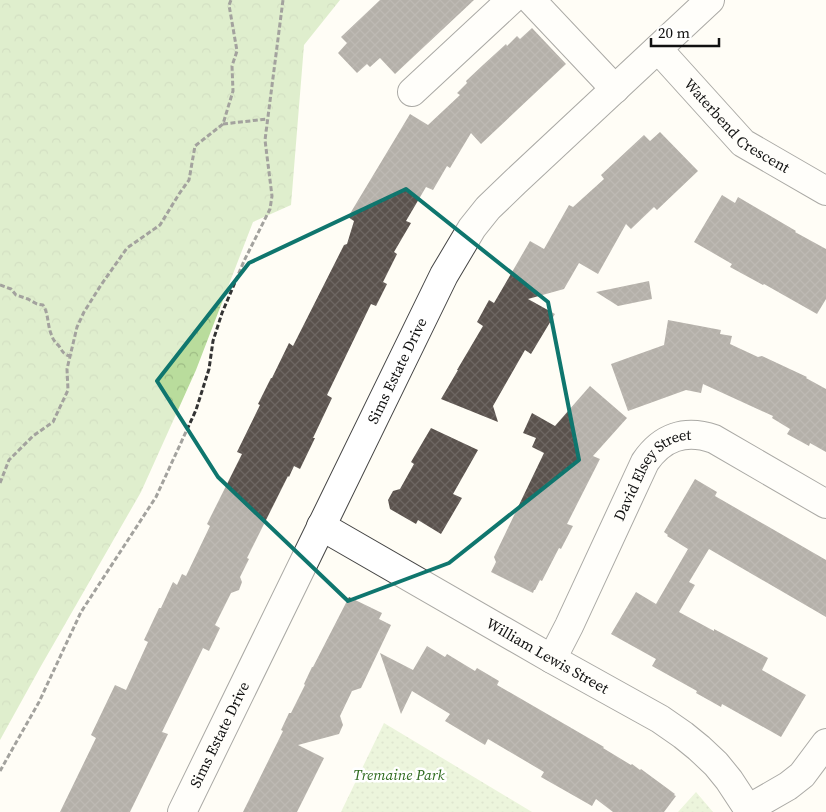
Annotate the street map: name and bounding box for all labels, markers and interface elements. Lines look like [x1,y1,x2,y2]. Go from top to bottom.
scale bar [651,15,718,47]
text: 20 m [658,22,690,43]
street label: Waterbend Crescent [679,74,794,178]
street label: Sims Estate Drive [362,313,432,427]
street label: David Elsey Street [608,424,692,524]
street label: William Lewis Street [482,612,613,699]
street label: Sims Estate Drive [184,677,254,791]
park label: Tremaine Park [353,764,446,785]

